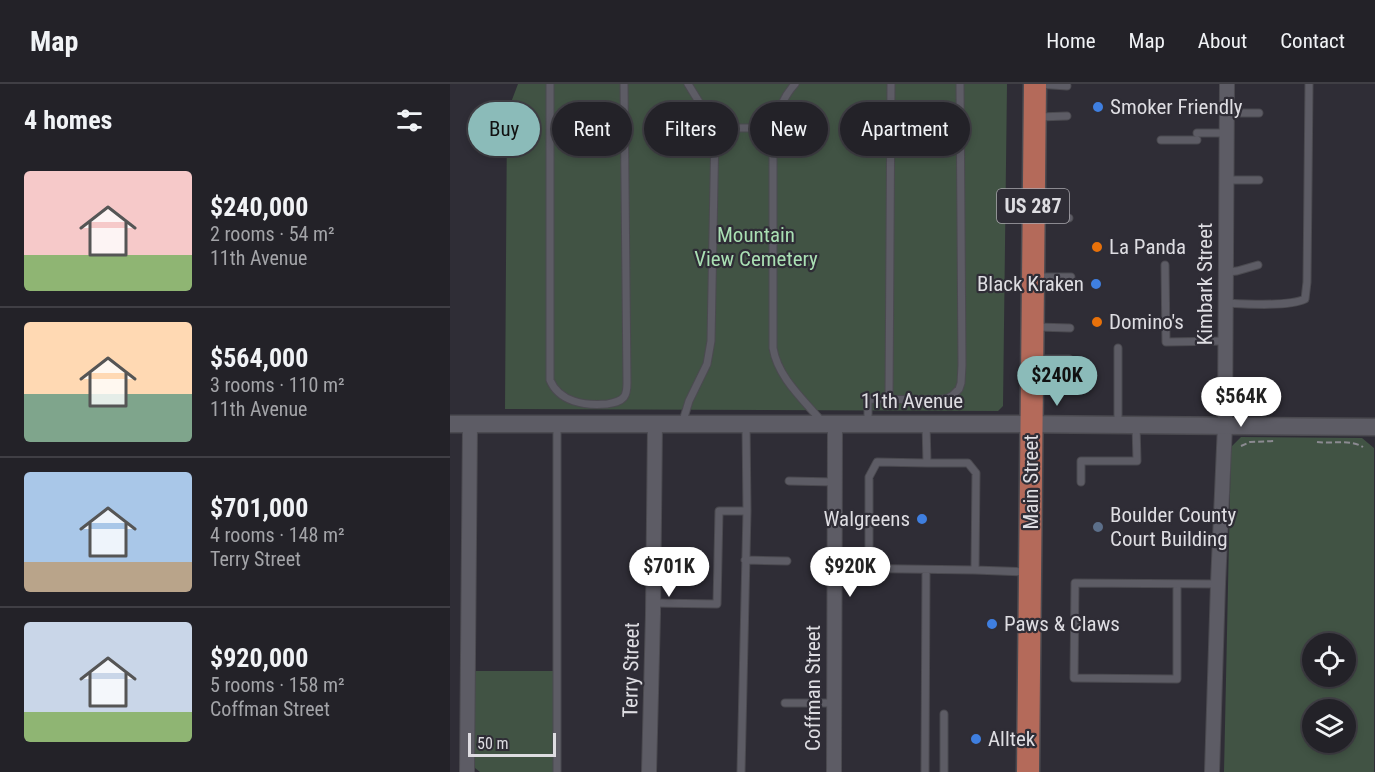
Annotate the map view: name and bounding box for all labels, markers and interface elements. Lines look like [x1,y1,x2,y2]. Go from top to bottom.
text: Map [30,25,78,58]
text: Home [1046,29,1096,53]
text: Map [1129,29,1165,53]
text: About [1198,29,1247,53]
text: Contact [1280,29,1345,53]
place label: Smoker Friendly [1110,95,1243,119]
marker: Smoker Friendly [1091,100,1105,114]
chip: Buy [468,102,540,156]
chip: Rent [552,102,632,156]
chip: Filters [644,102,738,156]
chip: New [750,102,828,156]
chip: Apartment [840,102,970,156]
icon: filters [393,104,426,137]
text: 4 homes [24,105,112,135]
road number: US 287 [997,189,1069,223]
text: $240,000 [210,192,308,222]
icon: home [72,195,144,267]
text: 2 rooms · 54 m² [210,222,335,246]
park label: Mountain View Cemetery [694,223,818,271]
street label: Kimbark Street [1193,223,1217,345]
place label: La Panda [1109,235,1186,259]
marker: La Panda [1090,240,1104,254]
text: 11th Avenue [210,246,308,270]
place label: Black Kraken [977,272,1084,296]
marker: Black Kraken [1089,277,1103,291]
place label: Domino's [1109,310,1184,334]
marker: Domino's [1090,315,1104,329]
text: $564,000 [210,343,308,373]
icon: home [72,346,144,418]
pin: $240K [1015,356,1099,407]
text: $240K [1031,363,1083,387]
text: 3 rooms · 110 m² [210,373,345,397]
pin: $564K [1199,377,1283,428]
text: $564K [1215,384,1267,408]
street label: 11th Avenue [861,389,963,413]
text: 11th Avenue [210,397,308,421]
street label: Main Street [1019,435,1043,529]
text: $701,000 [210,493,308,523]
icon: home [72,496,144,568]
place label: Boulder County Court Building [1110,503,1236,551]
place label: Walgreens [823,507,910,531]
marker: Walgreens [915,512,929,526]
marker: Boulder County Court Building [1091,520,1105,534]
text: 4 rooms · 148 m² [210,523,345,547]
text: Terry Street [210,547,301,571]
pin: $701K [627,547,711,598]
pin: $920K [808,547,892,598]
text: $701K [643,554,695,578]
text: $920K [824,554,876,578]
place label: Paws & Claws [1004,612,1120,636]
marker: Paws & Claws [985,617,999,631]
street label: Terry Street [618,622,644,718]
street label: Coffman Street [801,625,825,751]
map controls [1302,633,1356,753]
button: locate [1302,633,1356,687]
text: $920,000 [210,643,308,673]
icon: home [72,646,144,718]
text: 5 rooms · 158 m² [210,673,345,697]
text: Coffman Street [210,697,330,721]
button: layers [1302,699,1356,753]
place label: Alltek [988,727,1036,751]
scale bar [468,730,556,758]
marker: Alltek [969,732,983,746]
text: 50 m [477,734,509,753]

